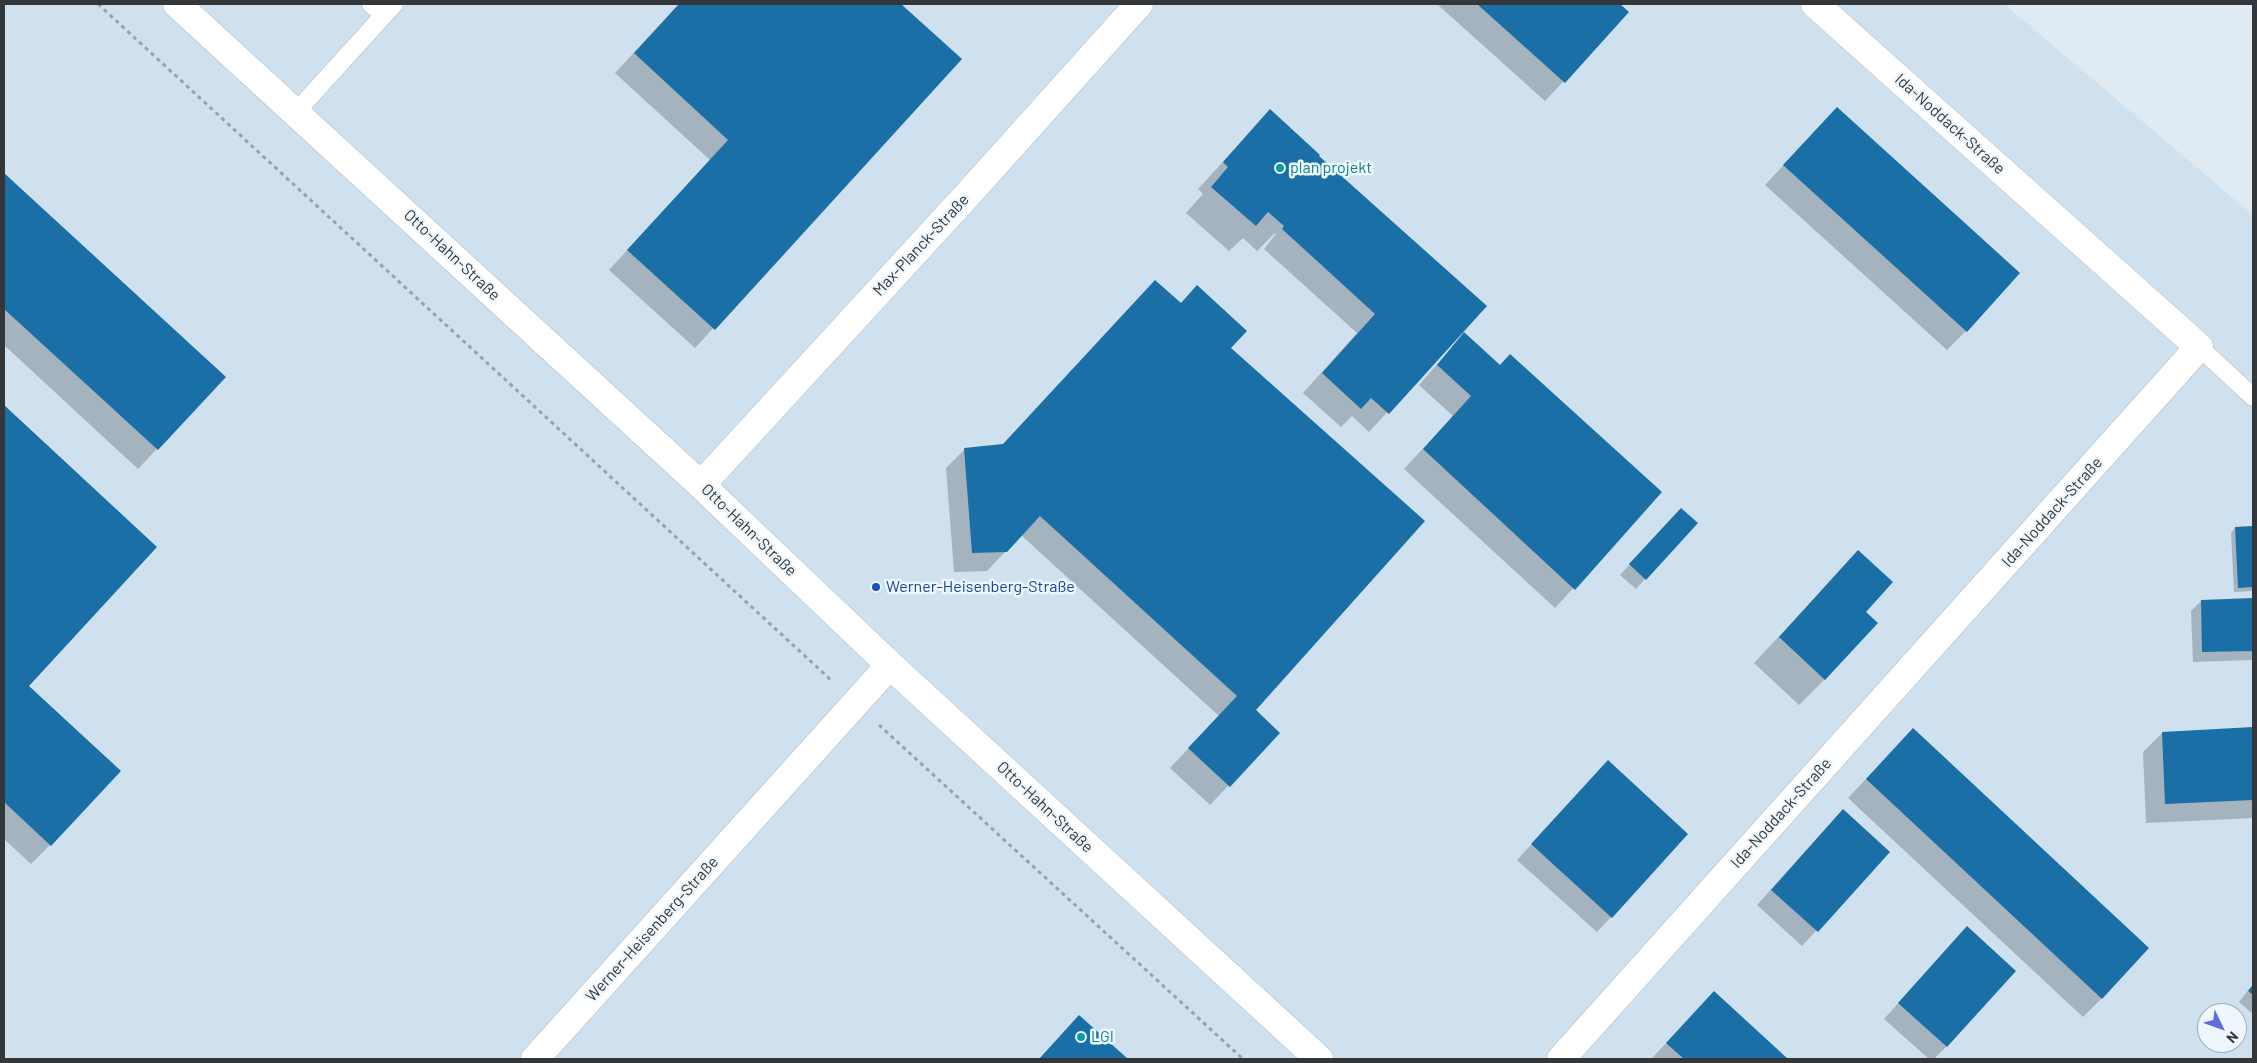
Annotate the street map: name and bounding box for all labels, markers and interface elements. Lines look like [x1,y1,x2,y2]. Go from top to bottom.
street label: Ida-Noddack-Straße [1891,70,2009,178]
place label: plan projekt [1290,158,1372,178]
marker: plan projekt [1274,162,1286,174]
street label: Max-Planck-Straße [869,190,973,300]
street label: Otto-Hahn-Straße [400,205,504,305]
street label: Ida-Noddack-Straße [1998,453,2106,571]
street label: Otto-Hahn-Straße [697,480,801,580]
place label: Werner-Heisenberg-Straße [886,577,1075,597]
marker: Werner-Heisenberg-Straße [870,581,882,593]
street label: Ida-Noddack-Straße [1727,754,1835,872]
street label: Otto-Hahn-Straße [993,757,1097,857]
street label: Werner-Heisenberg-Straße [582,852,722,1006]
north arrow [2197,1003,2247,1053]
place label: LGI [1091,1027,1114,1047]
text: N [2223,1029,2242,1047]
marker: LGI [1075,1031,1087,1043]

